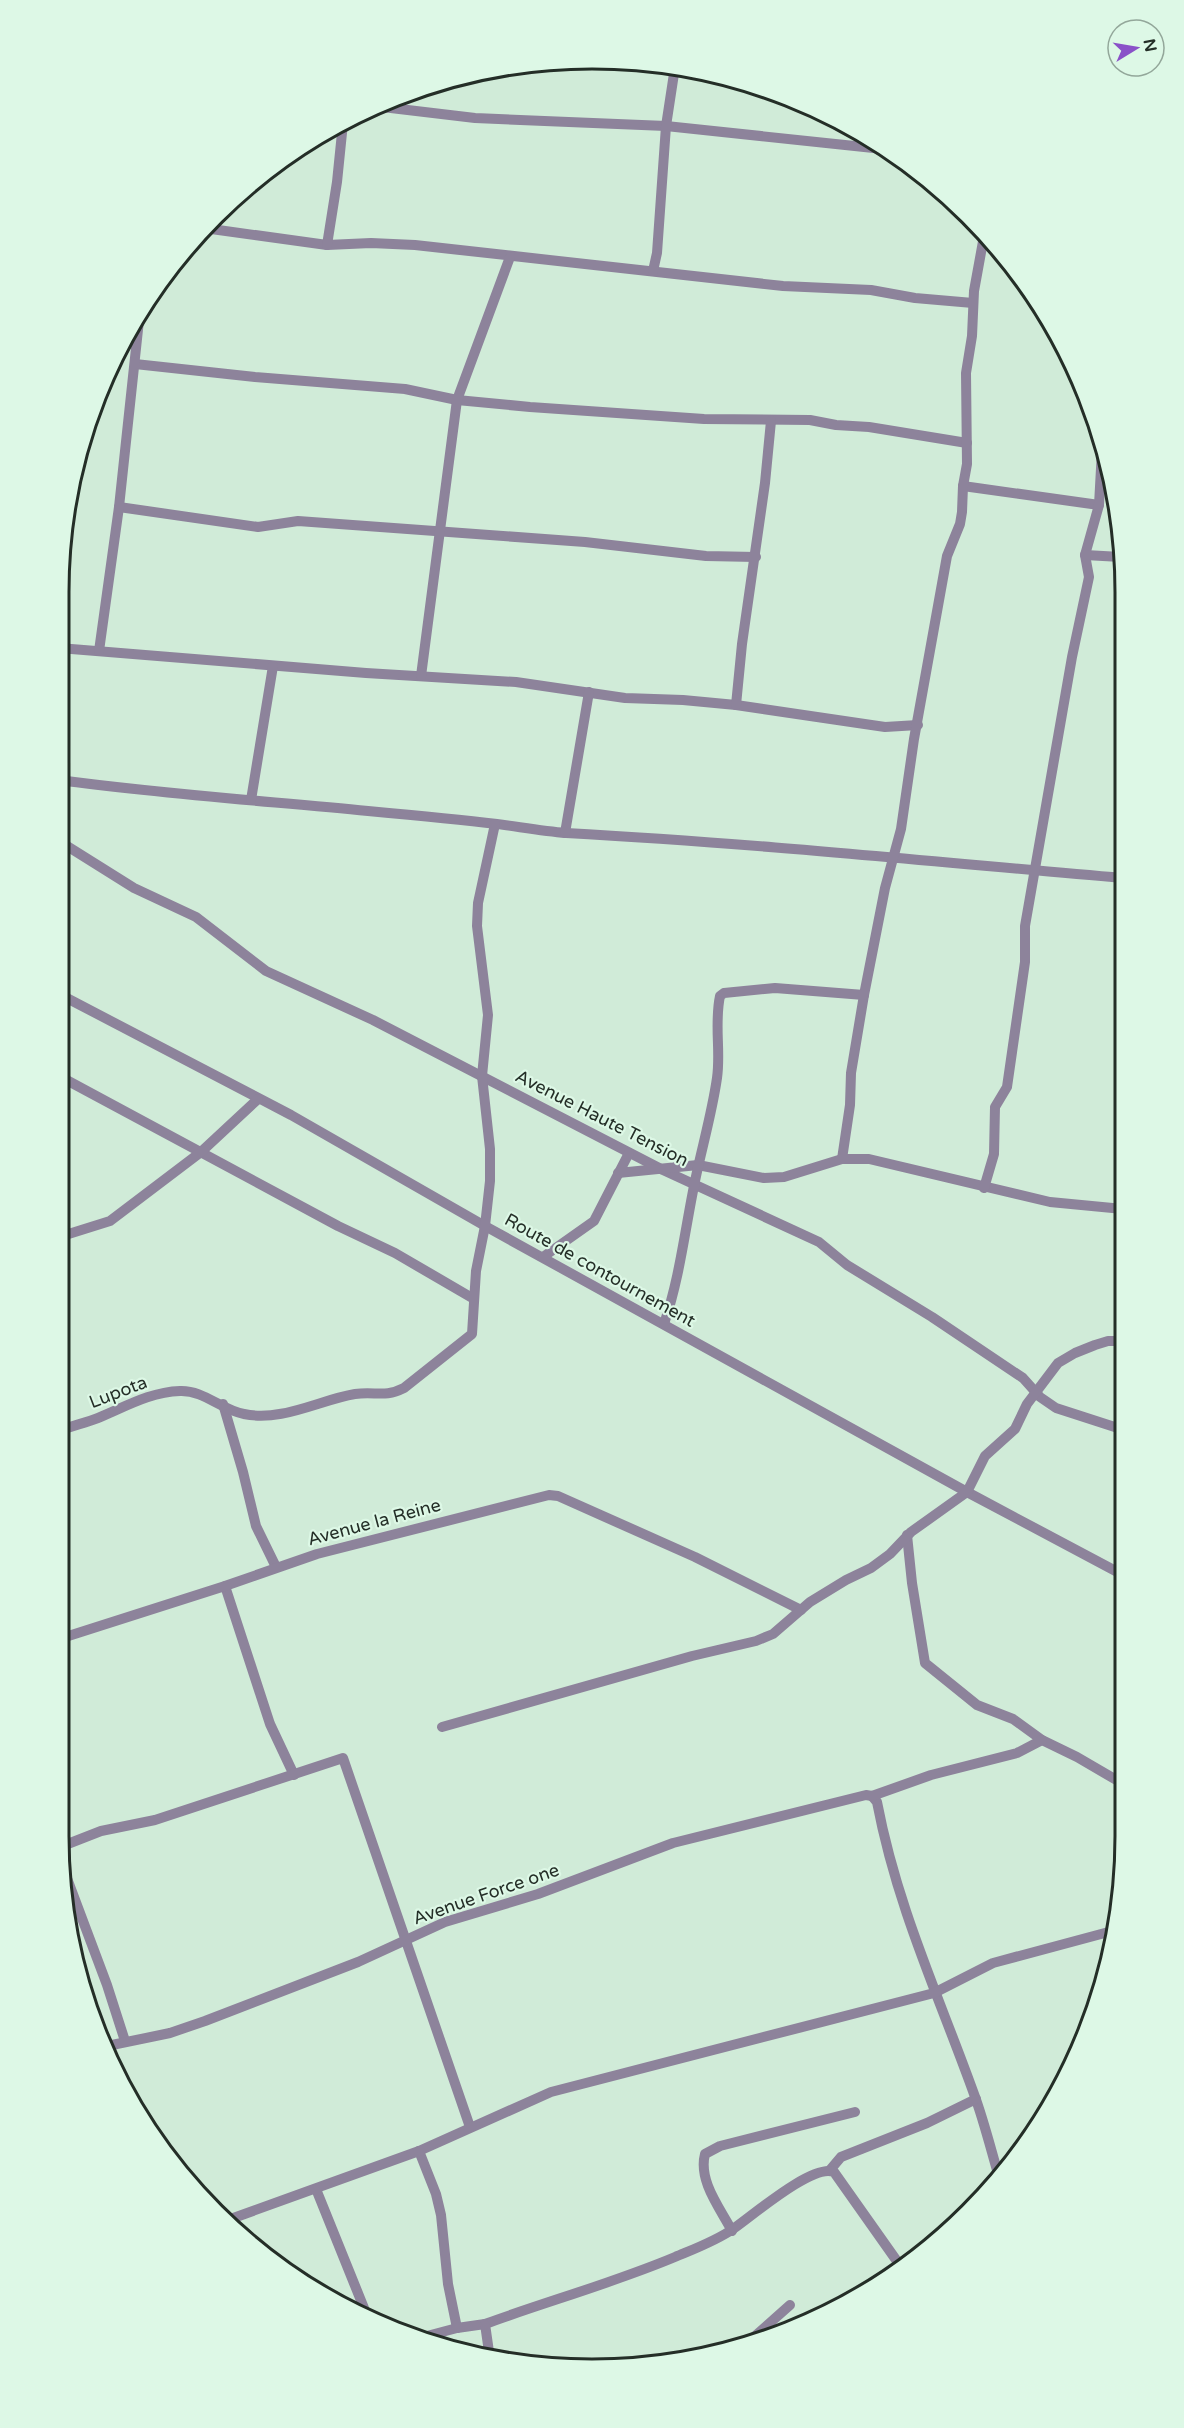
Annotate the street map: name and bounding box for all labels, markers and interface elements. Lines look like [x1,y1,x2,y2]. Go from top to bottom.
north arrow [1106,18,1166,78]
text: N [1139,37,1161,54]
street label: Avenue Haute Tension [512,1065,692,1171]
street label: Route de contournement [501,1208,699,1332]
street label: Lupota [86,1371,150,1413]
street label: Avenue la Reine [305,1494,443,1550]
street label: Avenue Force one [410,1859,562,1929]

